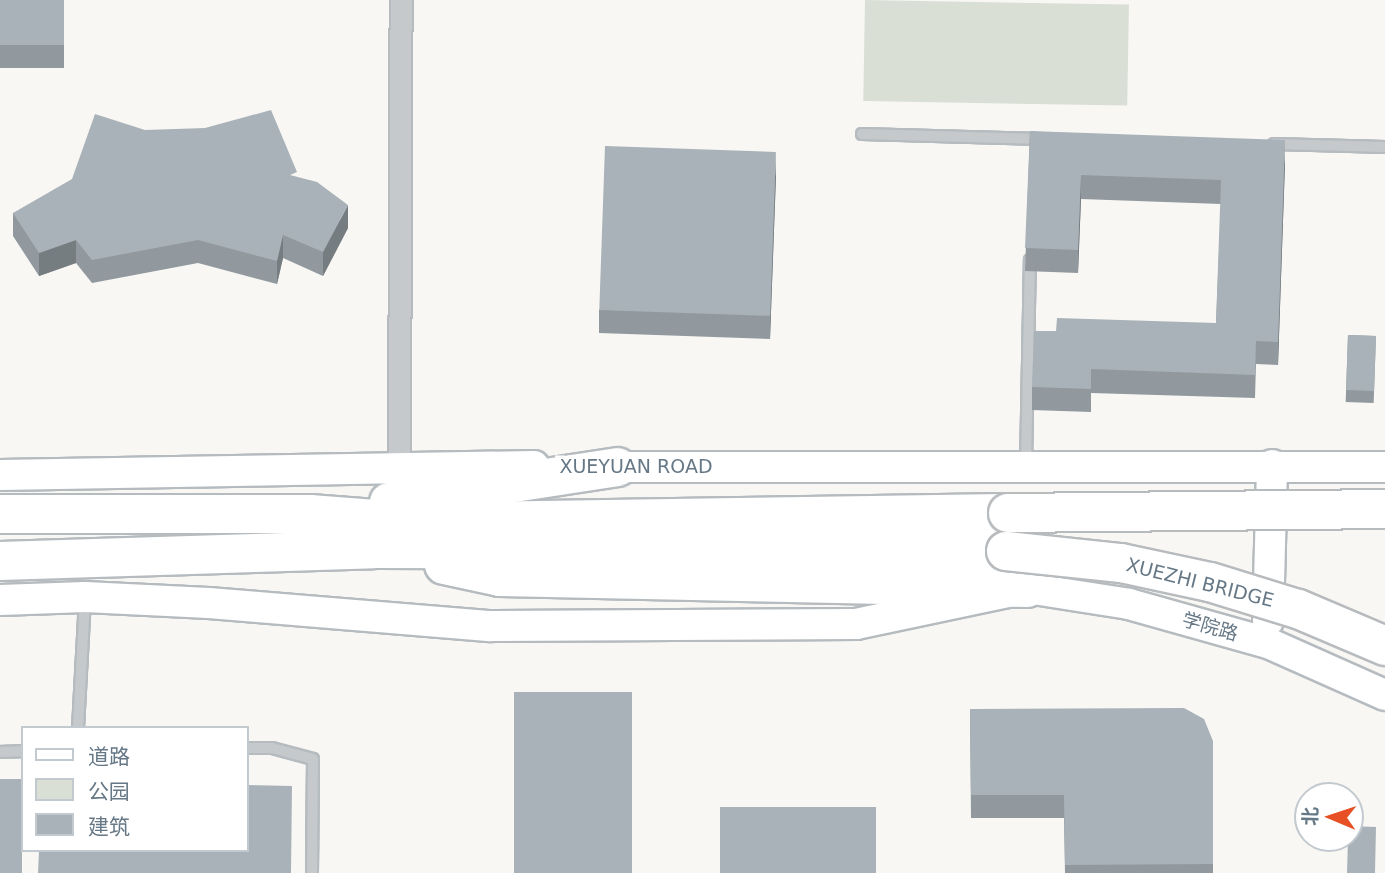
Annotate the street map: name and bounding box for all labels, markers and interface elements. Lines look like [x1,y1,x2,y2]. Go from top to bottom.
street label: XUEYUAN ROAD [559,456,713,478]
street label: XUEZHI BRIDGE [1124,554,1276,612]
street label: 学院路 [1179,608,1241,646]
legend [21,726,248,852]
text: 道路 [88,745,130,769]
text: 公园 [88,780,130,804]
north arrow [1294,782,1364,852]
text: 北 [1299,806,1321,826]
text: 建筑 [88,815,130,839]

